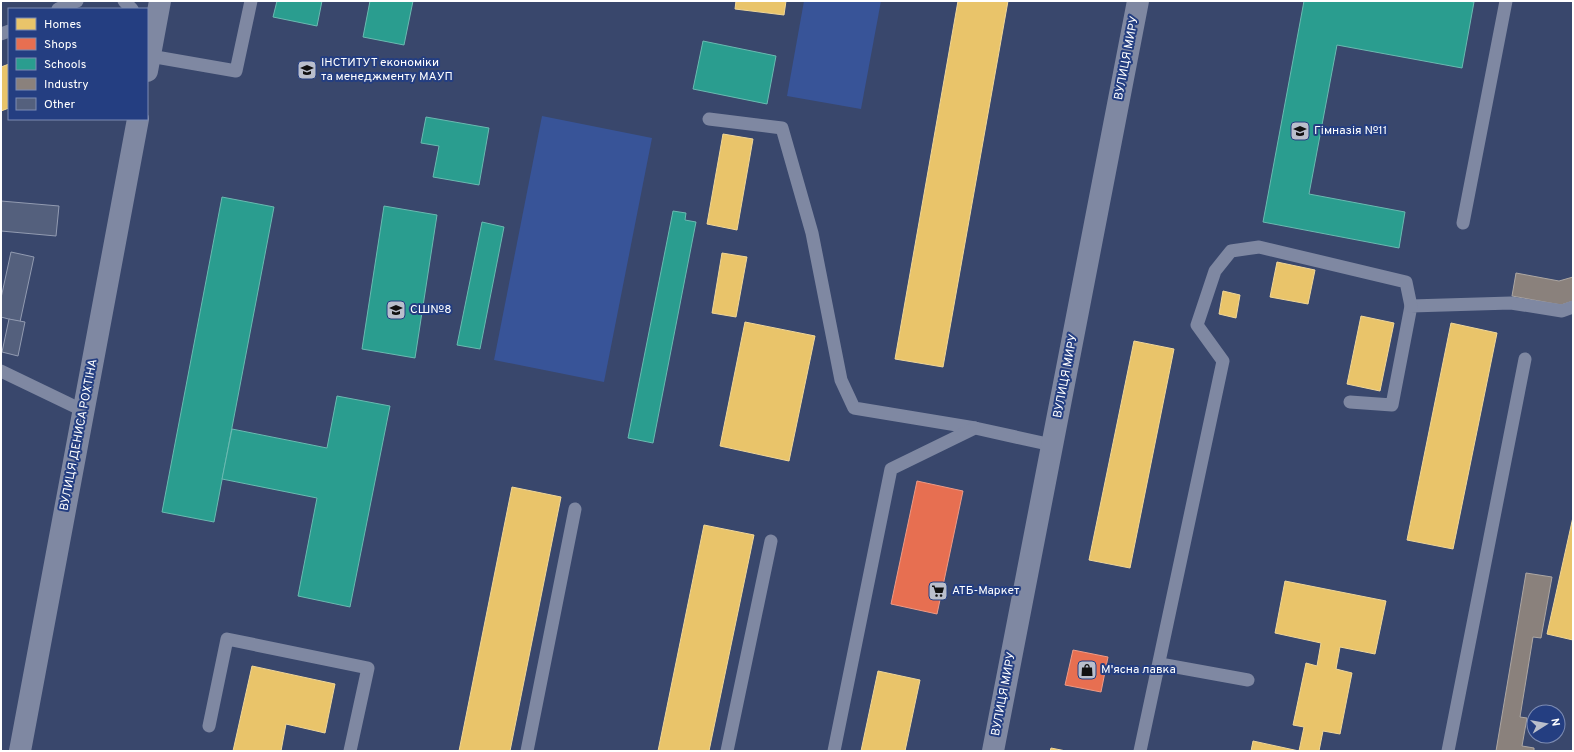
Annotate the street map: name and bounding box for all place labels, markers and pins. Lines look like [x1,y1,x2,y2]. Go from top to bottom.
place label: ІНСТИТУТ економіки та менеджменту МАУП [321,55,453,85]
school or university icon: ІНСТИТУТ економіки та менеджменту МАУП [296,59,318,81]
school or university icon: Гімназія №11 [1289,120,1311,142]
place label: Гімназія №11 [1314,123,1387,139]
school or university icon: СШ№8 [385,299,407,321]
place label: СШ№8 [410,302,452,318]
supermarket icon: АТБ-Маркет [927,580,949,602]
place label: АТБ-Маркет [952,583,1020,599]
shop icon: М'ясна лавка [1076,659,1098,681]
place label: М'ясна лавка [1101,662,1176,678]

